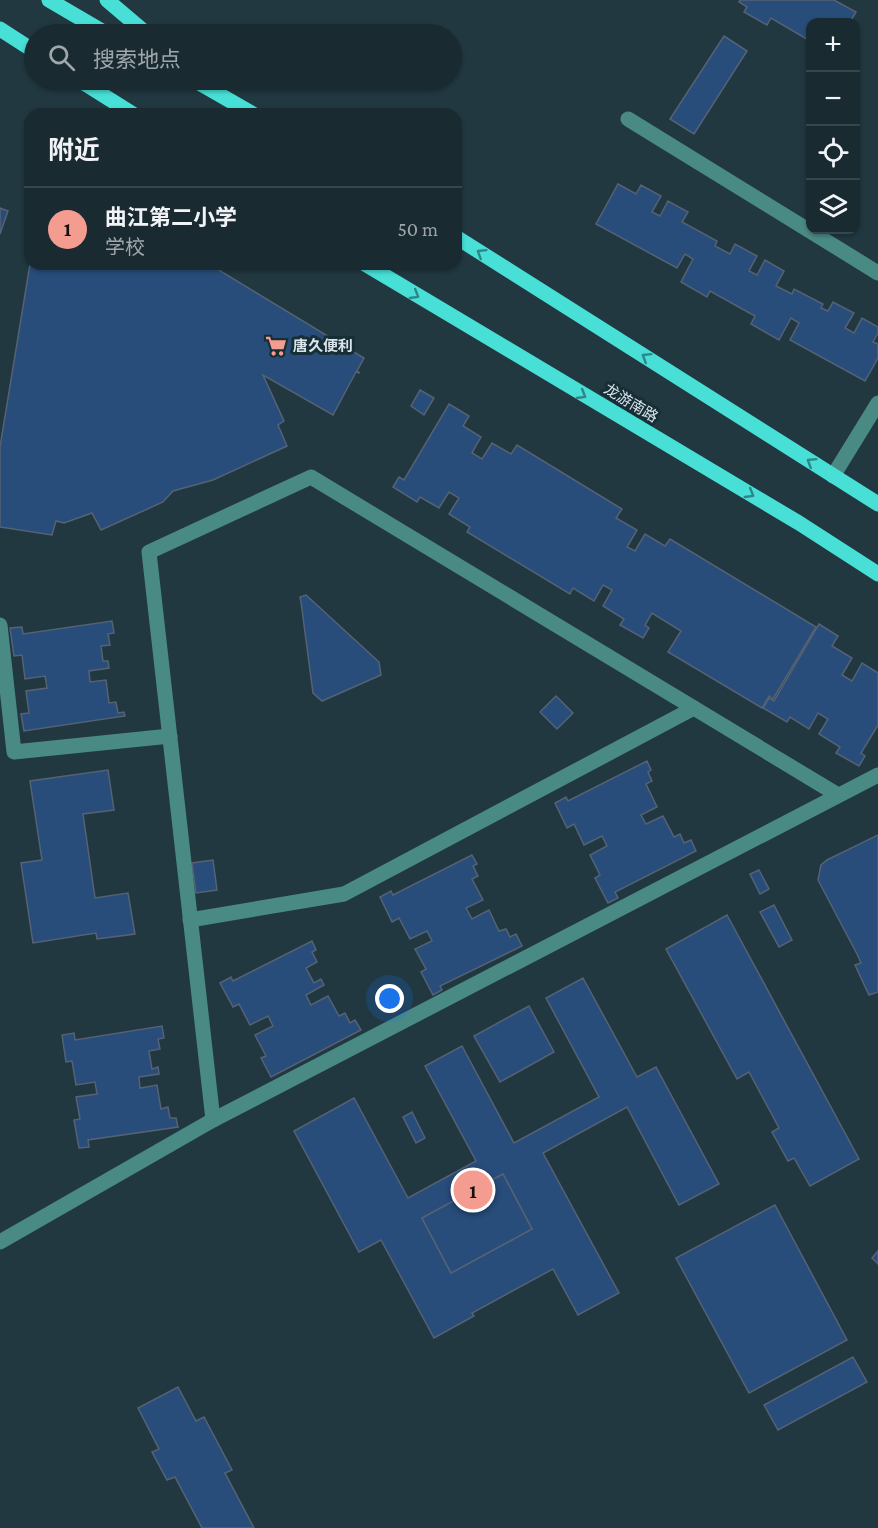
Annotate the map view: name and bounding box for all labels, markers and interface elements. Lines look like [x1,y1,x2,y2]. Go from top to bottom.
map controls [806,18,860,234]
button: + [806,18,860,72]
search box [24,24,462,90]
icon: search [45,41,78,74]
text: 搜索地点 [93,47,181,72]
button: − [806,72,860,126]
button: locate [806,126,860,180]
text: 附近 [48,136,100,165]
button: layers [806,180,860,234]
text: 曲江第二小学 [105,205,237,230]
text: 1 [64,218,71,240]
text: 50 m [397,218,438,240]
text: 学校 [105,236,145,258]
one-way arrow [477,249,488,260]
one-way arrow [409,287,419,299]
supermarket icon: 唐久便利 [264,334,288,358]
place label: 唐久便利 [293,338,353,354]
one-way arrow [642,353,652,365]
street label: 龙游南路 [601,380,661,425]
one-way arrow [576,387,587,399]
one-way arrow [807,457,817,469]
one-way arrow [744,487,754,499]
your location [375,984,404,1013]
pin: 1 [454,1168,492,1212]

